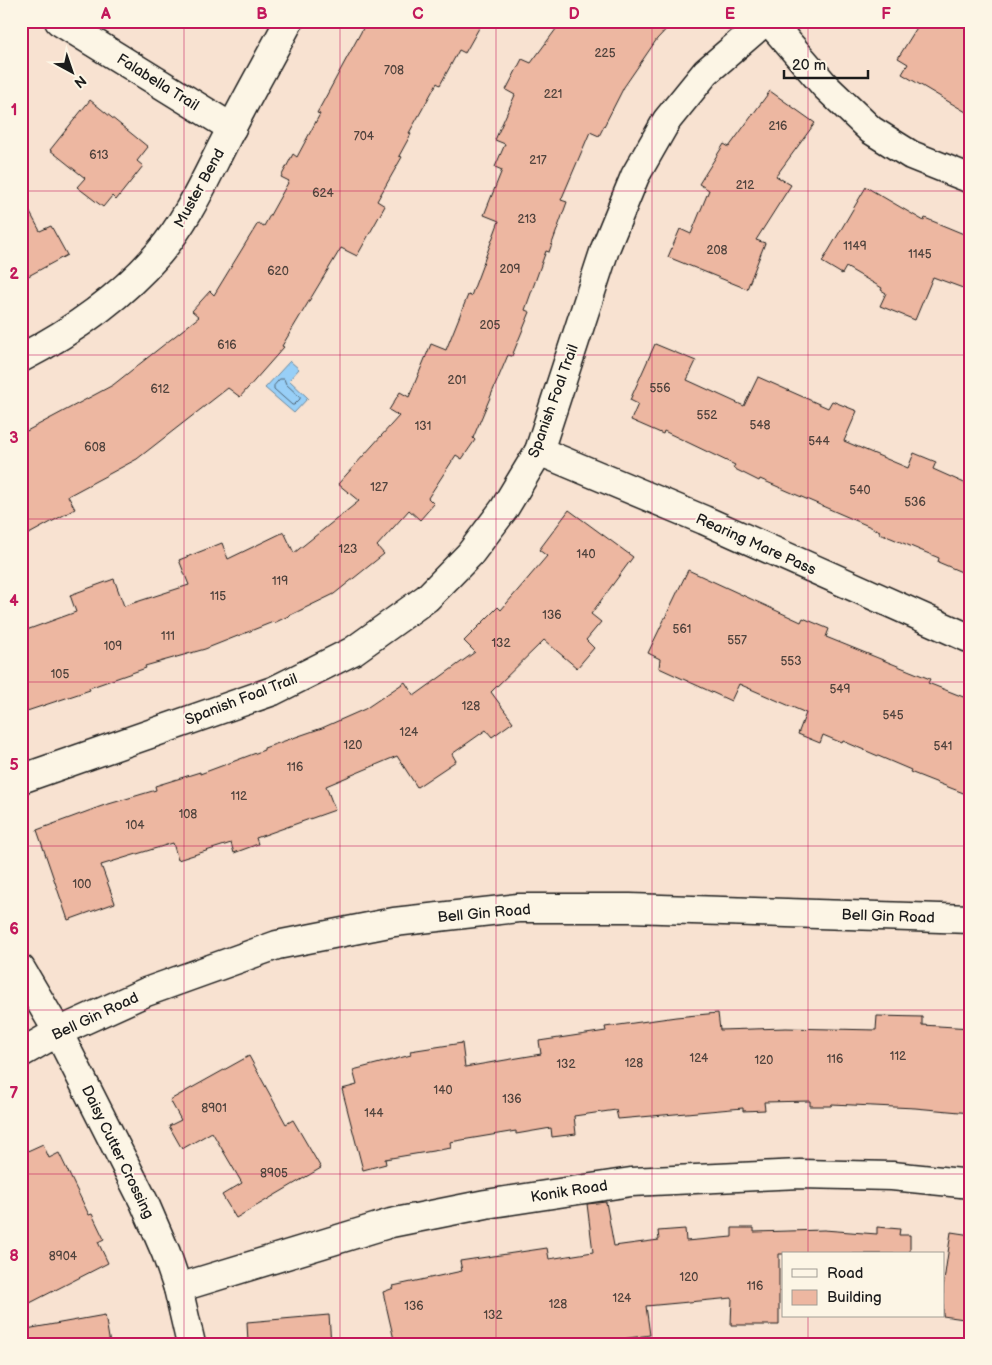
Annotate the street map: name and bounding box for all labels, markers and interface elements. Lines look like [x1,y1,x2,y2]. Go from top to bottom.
text: A [100,5,111,24]
text: B [256,5,268,24]
text: C [412,5,424,24]
text: D [568,5,580,24]
text: E [725,5,735,24]
text: F [881,5,891,24]
house number: 225 [594,46,616,61]
north arrow [48,48,98,98]
scale bar [784,48,868,80]
street label: Falabella Trail [113,50,202,115]
text: 20 m [792,56,826,75]
house number: 708 [384,63,404,78]
text: N [71,72,90,91]
house number: 221 [544,87,562,102]
text: 1 [11,101,17,120]
house number: 216 [769,119,787,134]
house number: 704 [354,129,375,144]
street label: Muster Bend [170,145,229,231]
house number: 613 [89,148,109,163]
house number: 217 [529,153,547,168]
house number: 212 [736,178,754,193]
house number: 624 [312,186,334,201]
house number: 213 [518,212,536,227]
house number: 1149 [843,239,867,254]
house number: 208 [706,243,728,258]
house number: 1145 [908,247,932,262]
house number: 209 [499,262,521,277]
house number: 620 [267,264,289,279]
text: 2 [9,265,19,284]
house number: 205 [479,318,501,333]
house number: 616 [217,338,237,353]
street label: Spanish Foal Trail [524,342,583,460]
house number: 201 [448,373,466,388]
house number: 556 [649,381,671,396]
house number: 612 [150,382,170,397]
house number: 552 [697,408,717,423]
house number: 548 [749,418,771,433]
house number: 131 [415,419,431,434]
text: 3 [9,429,19,448]
house number: 544 [808,434,830,449]
house number: 608 [84,440,106,455]
house number: 127 [370,480,388,495]
house number: 540 [849,483,871,498]
house number: 536 [904,495,926,510]
street label: Rearing Mare Pass [693,509,819,580]
house number: 123 [339,542,357,557]
house number: 140 [576,547,596,562]
house number: 119 [272,574,288,589]
house number: 115 [210,589,226,604]
text: 4 [9,592,19,611]
house number: 136 [542,608,562,623]
house number: 561 [673,622,691,637]
house number: 111 [161,629,175,644]
house number: 557 [727,633,747,648]
house number: 132 [491,636,511,651]
house number: 109 [104,639,122,654]
house number: 553 [780,654,802,669]
house number: 105 [51,667,69,682]
street label: Spanish Foal Trail [182,669,300,730]
house number: 549 [829,682,851,697]
house number: 128 [462,699,480,714]
house number: 545 [882,708,904,723]
house number: 124 [400,725,419,740]
house number: 120 [344,738,362,753]
house number: 541 [934,739,952,754]
text: 5 [9,756,19,775]
house number: 116 [287,760,303,775]
house number: 112 [231,789,247,804]
house number: 108 [179,807,197,822]
house number: 104 [125,818,145,833]
house number: 100 [73,877,91,892]
street label: Bell Gin Road [437,900,531,927]
street label: Bell Gin Road [841,905,935,928]
text: 6 [9,920,19,939]
street label: Bell Gin Road [49,988,142,1045]
house number: 112 [890,1049,906,1064]
house number: 124 [690,1051,709,1066]
house number: 116 [827,1052,843,1067]
house number: 120 [755,1053,773,1068]
house number: 128 [625,1056,643,1071]
house number: 132 [556,1057,576,1072]
street label: Daisy Cutter Crossing [77,1082,158,1222]
house number: 140 [433,1083,453,1098]
text: 7 [10,1084,19,1103]
house number: 136 [502,1092,522,1107]
house number: 8901 [201,1101,227,1116]
house number: 144 [364,1106,384,1121]
house number: 8905 [260,1166,288,1181]
street label: Konik Road [529,1176,609,1207]
text: 8 [9,1247,19,1266]
house number: 8904 [49,1249,78,1264]
legend [782,1252,944,1318]
text: Road [827,1264,863,1283]
house number: 120 [680,1270,698,1285]
house number: 116 [747,1279,763,1294]
text: Building [827,1288,882,1307]
house number: 124 [613,1291,632,1306]
house number: 128 [549,1297,567,1312]
house number: 136 [404,1299,424,1314]
house number: 132 [483,1308,503,1323]

